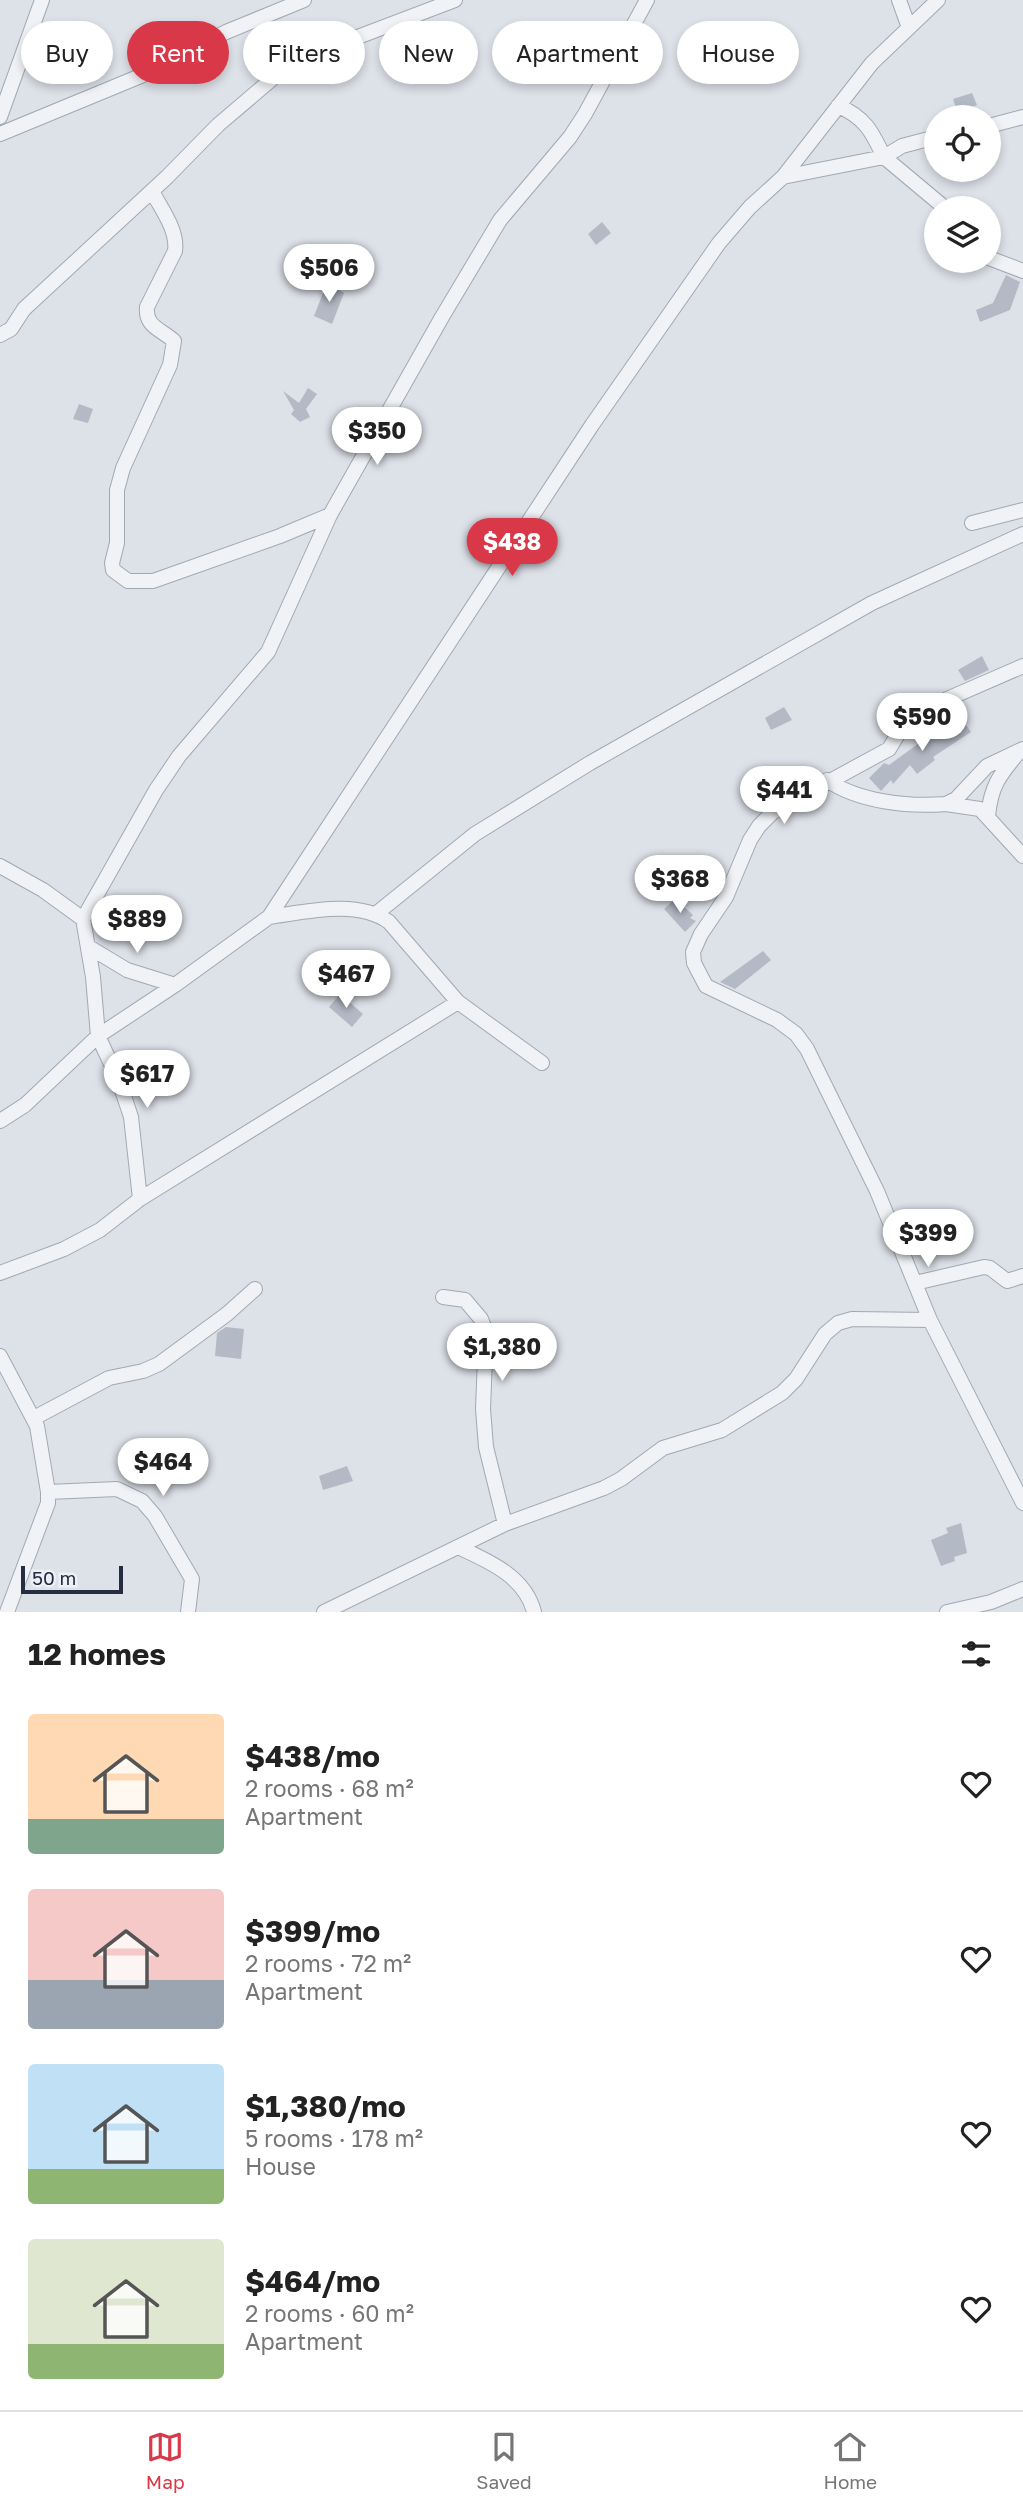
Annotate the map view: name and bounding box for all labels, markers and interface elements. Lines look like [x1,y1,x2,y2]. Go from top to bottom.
chip: Buy [21,21,113,84]
chip: Rent [127,21,229,84]
chip: Filters [243,21,365,84]
chip: New [379,21,478,84]
chip: Apartment [492,21,663,84]
chip: House [677,21,799,84]
map controls [924,105,1001,273]
button: locate [924,105,1001,182]
button: layers [924,196,1001,273]
pin: $506 [288,244,370,304]
text: $506 [300,253,359,281]
pin: $350 [336,407,418,467]
text: $350 [348,416,406,444]
pin: $438 [471,518,553,578]
text: $438 [483,527,541,555]
pin: $590 [881,694,963,753]
text: $590 [893,702,952,730]
pin: $441 [743,766,825,826]
text: $441 [756,775,812,803]
pin: $368 [639,856,721,915]
text: $368 [651,864,709,892]
pin: $889 [96,895,178,955]
text: $889 [107,904,167,932]
pin: $467 [305,950,387,1010]
text: $467 [318,959,374,987]
pin: $617 [106,1050,188,1110]
text: $617 [120,1059,174,1087]
pin: $399 [887,1210,969,1269]
text: $399 [899,1218,957,1246]
pin: $1,380 [445,1324,559,1383]
text: $1,380 [463,1332,541,1360]
pin: $464 [122,1438,204,1498]
text: $464 [134,1447,192,1475]
scale bar [21,1563,122,1595]
text: 50 m [32,1566,76,1589]
icon: filters [957,1635,995,1673]
text: 12 homes [28,1636,166,1672]
text: $438/mo [245,1738,380,1774]
icon: home [84,1742,168,1826]
icon: heart [957,1765,995,1803]
text: 2 rooms · 68 m² [245,1774,414,1802]
text: Apartment [245,1802,363,1830]
text: $399/mo [245,1913,380,1949]
icon: home [84,1917,168,2001]
icon: heart [957,1940,995,1978]
text: 2 rooms · 72 m² [245,1949,411,1977]
text: Apartment [245,1977,363,2005]
text: $1,380/mo [245,2088,406,2124]
icon: home [84,2092,168,2176]
icon: heart [957,2115,995,2153]
text: 5 rooms · 178 m² [245,2124,423,2152]
text: House [245,2152,316,2180]
text: $464/mo [245,2263,380,2299]
icon: home [84,2267,168,2351]
icon: heart [957,2290,995,2328]
text: 2 rooms · 60 m² [245,2299,414,2327]
text: Apartment [245,2327,363,2355]
tab: Map [146,2428,185,2493]
tab: Saved [476,2428,532,2493]
tab: Home [823,2428,877,2493]

